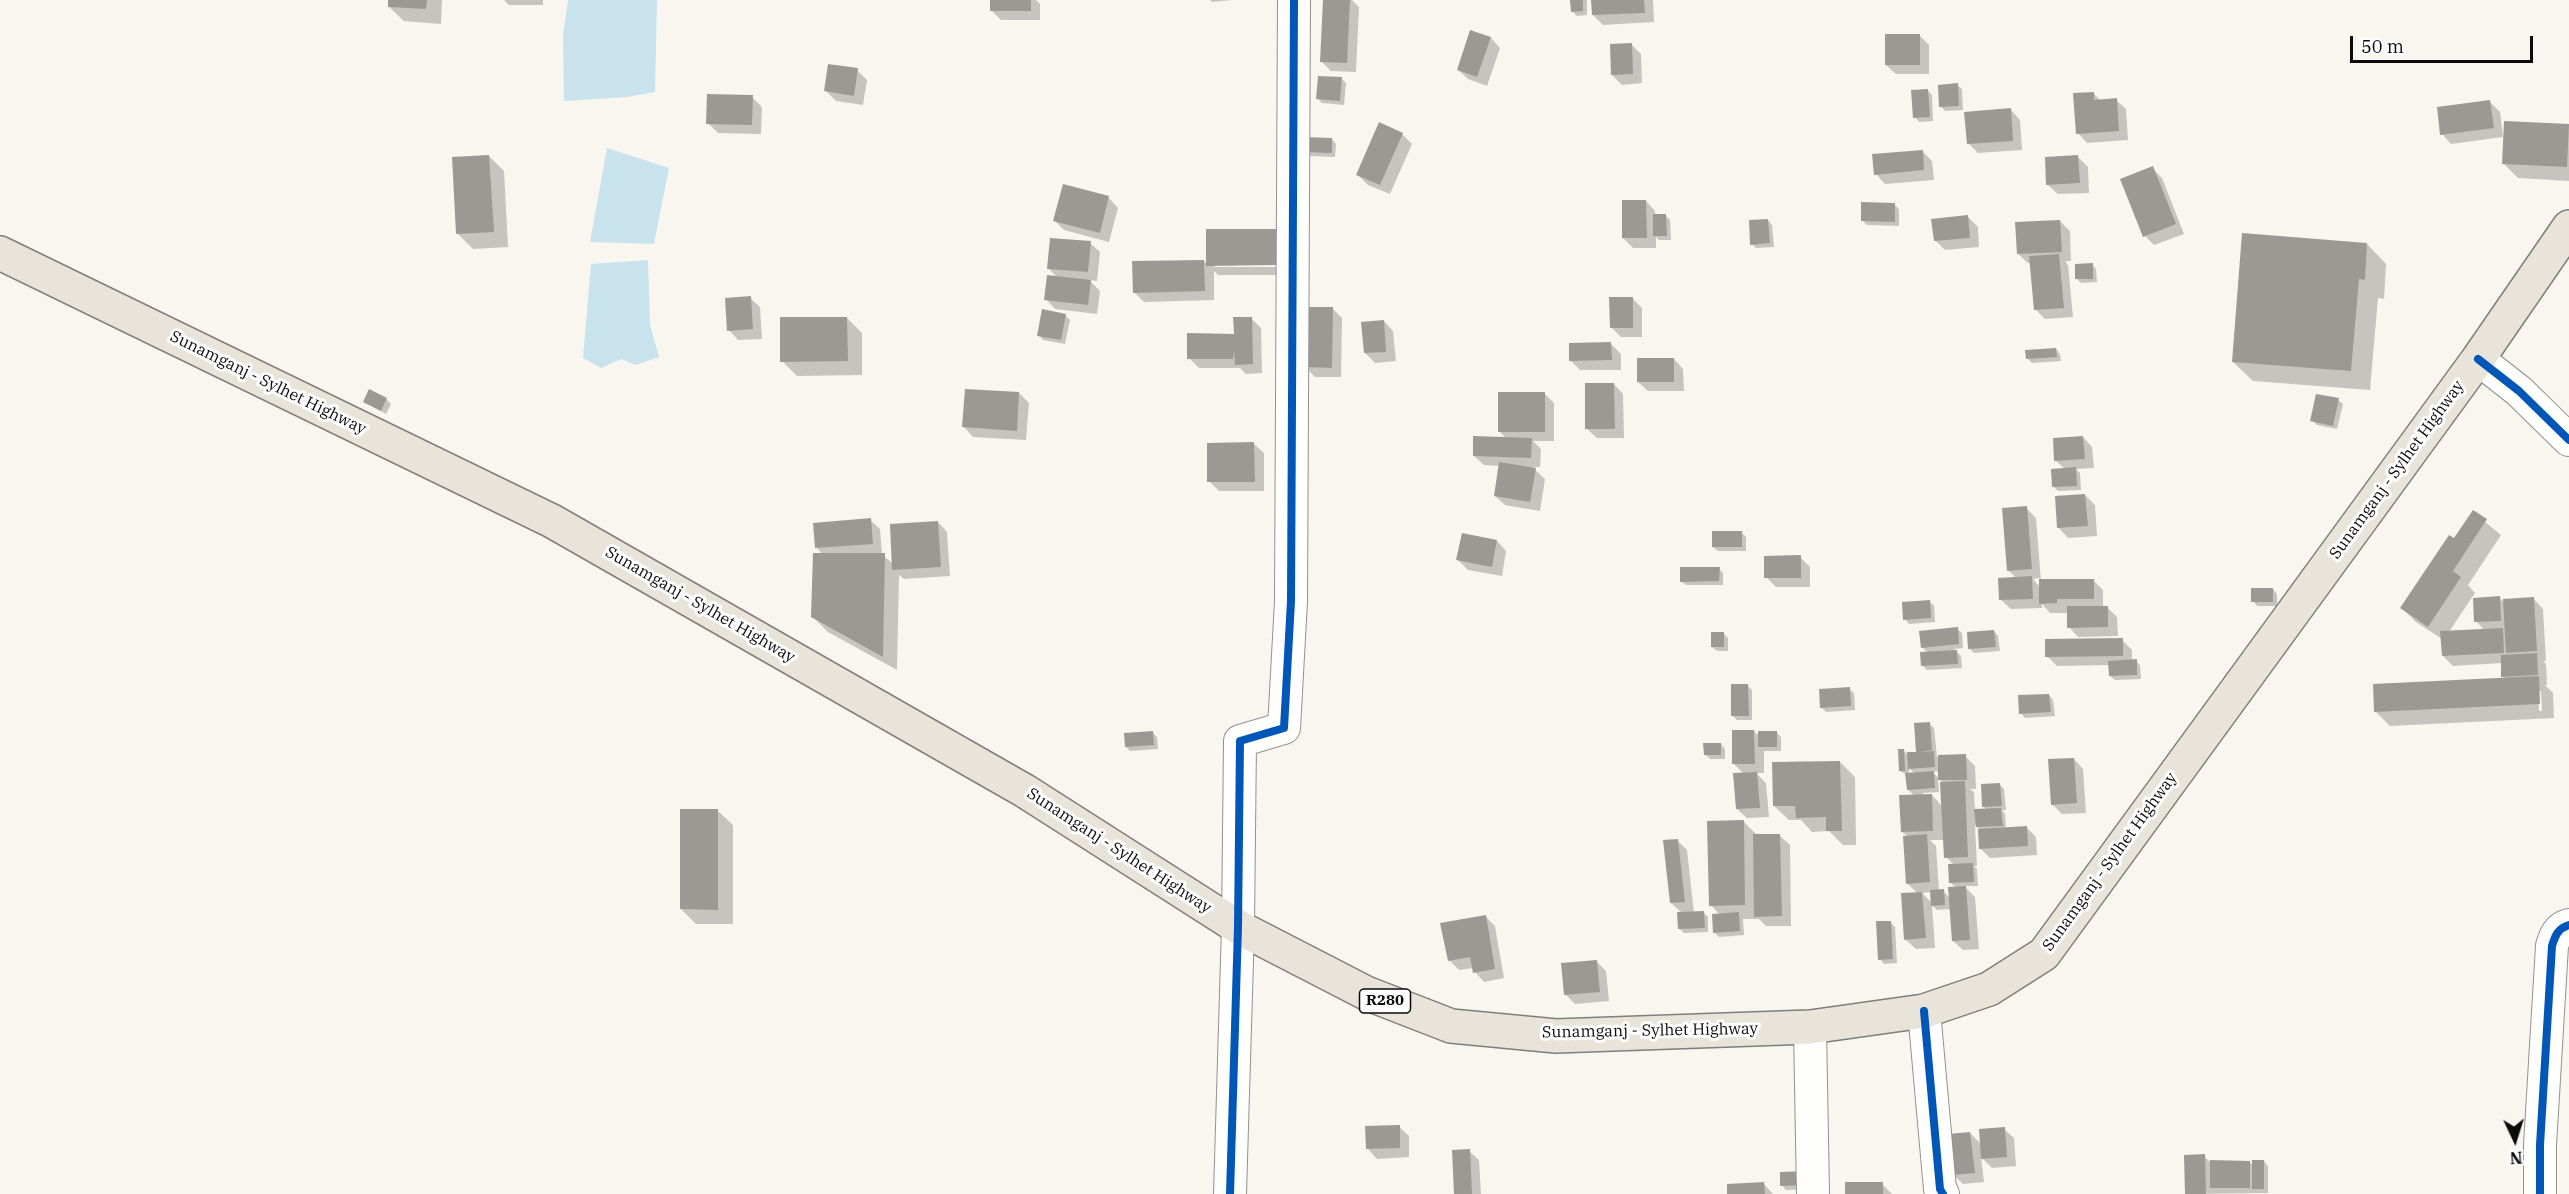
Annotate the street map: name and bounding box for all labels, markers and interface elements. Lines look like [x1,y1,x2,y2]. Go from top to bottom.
scale bar [2353,24,2536,62]
text: 50 m [2361,35,2404,58]
street label: Sunamganj - Sylhet Highway [167,327,369,439]
street label: Sunamganj - Sylhet Highway [2326,377,2468,563]
street label: Sunamganj - Sylhet Highway [602,543,798,667]
street label: Sunamganj - Sylhet Highway [2039,769,2181,955]
street label: Sunamganj - Sylhet Highway [1023,784,1215,918]
road number: R280 [1360,989,1410,1013]
street label: Sunamganj - Sylhet Highway [1542,1020,1758,1042]
north arrow [2485,1110,2545,1170]
text: N [2509,1148,2523,1168]

